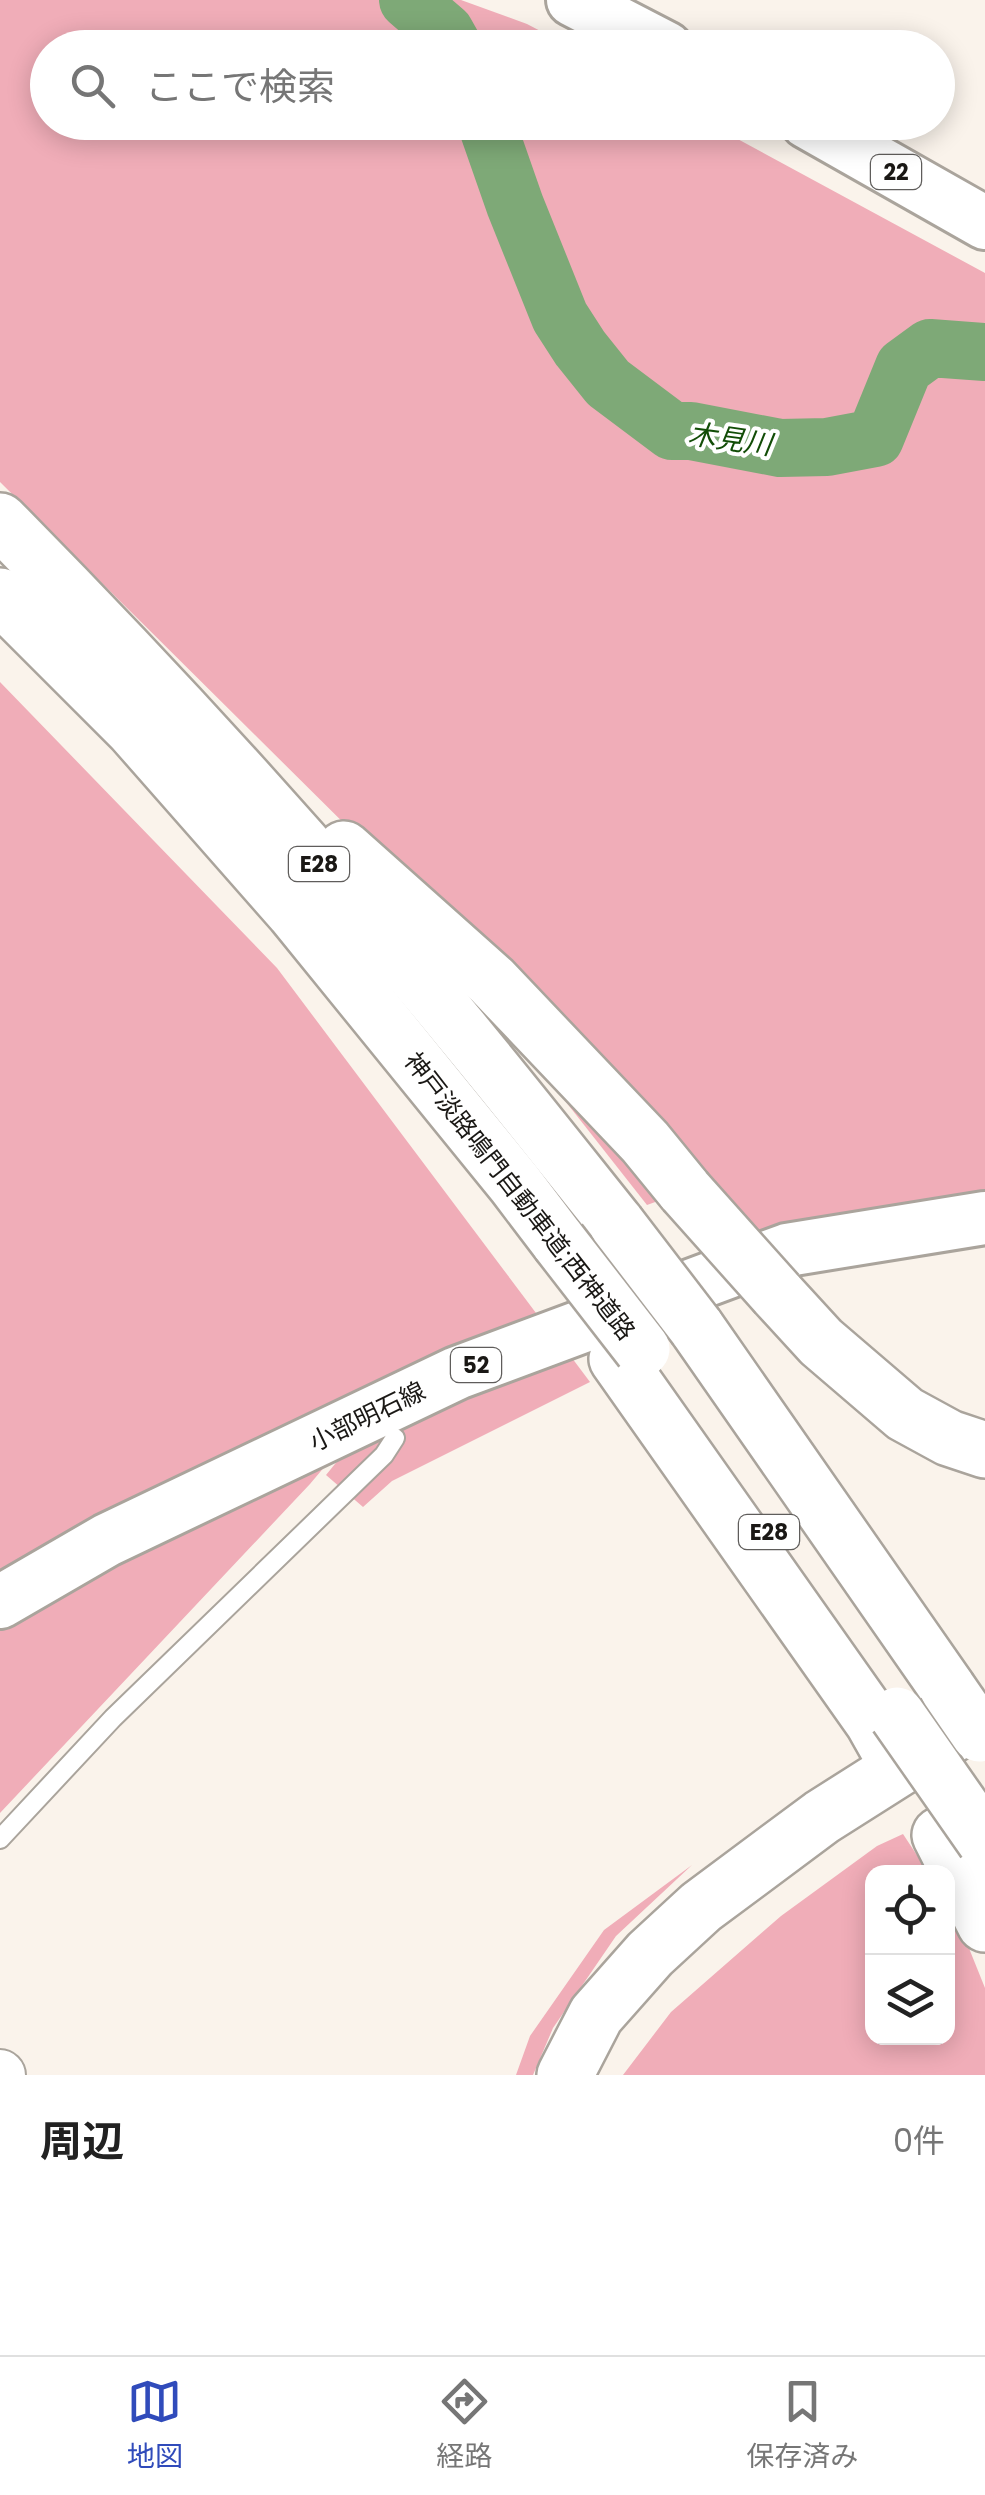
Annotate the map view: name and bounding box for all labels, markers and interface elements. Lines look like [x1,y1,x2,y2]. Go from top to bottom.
search box [30,30,955,140]
icon: search [65,58,120,113]
text: ここで検索 [145,60,335,113]
road number: 22 [871,155,921,189]
water label: 木見川 [686,414,777,465]
road number: E28 [289,847,349,881]
street label: 神戸淡路鳴門自動車道;西神道路 [396,1045,643,1348]
road number: 52 [451,1348,501,1382]
street label: 小部明石線 [303,1373,431,1460]
road number: E28 [739,1515,799,1549]
map controls [865,1865,955,2045]
button: locate [865,1865,955,1955]
button: layers [865,1955,955,2045]
text: 周辺 [40,2112,124,2171]
text: 0件 [893,2118,945,2163]
tab: 地図 [127,2374,183,2478]
tab: 経路 [436,2374,492,2478]
tab: 保存済み [746,2374,858,2478]

